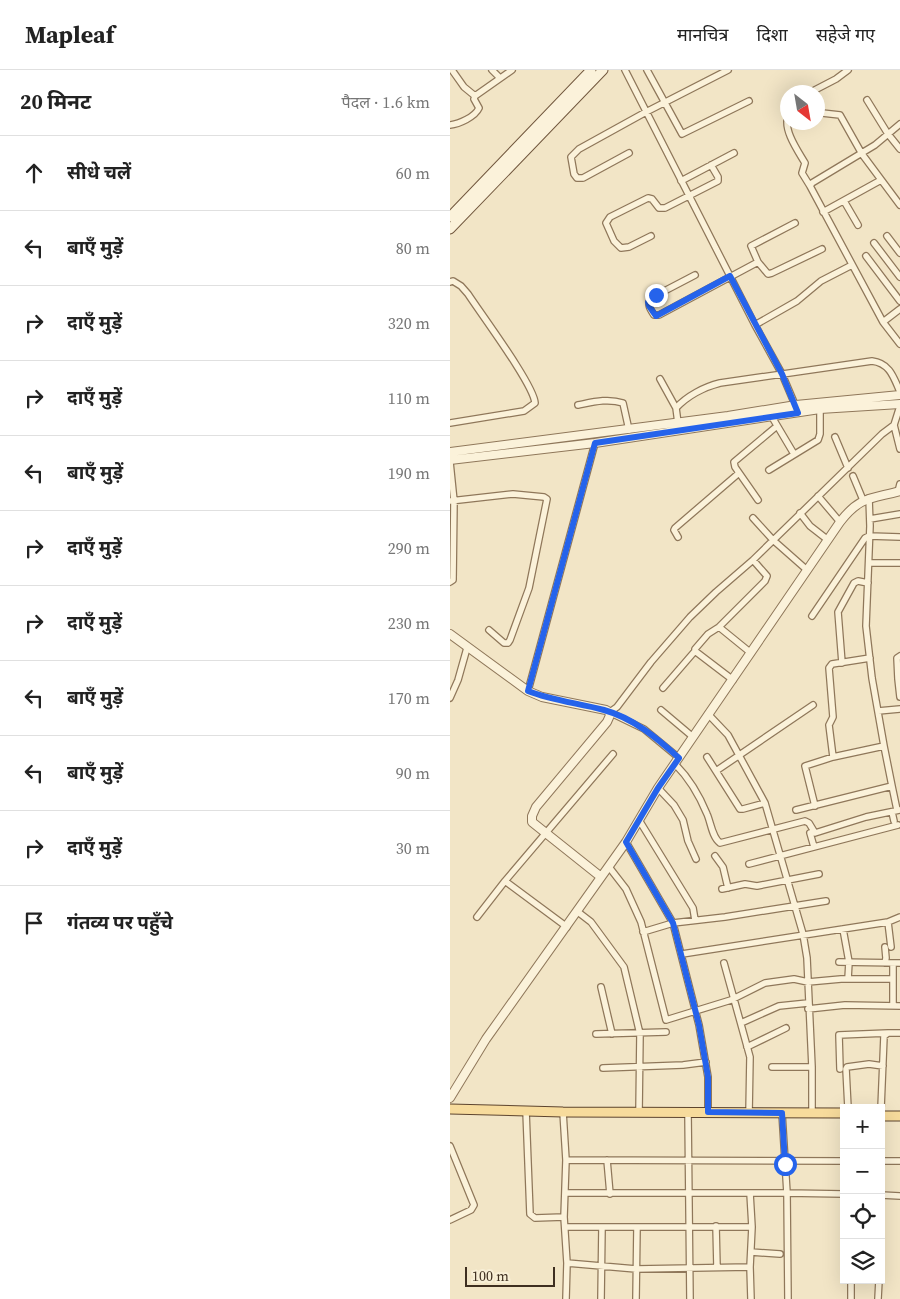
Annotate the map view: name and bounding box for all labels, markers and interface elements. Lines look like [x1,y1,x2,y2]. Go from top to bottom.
text: Mapleaf [25,18,115,51]
text: मानचित्र [677,22,729,47]
text: दिशा [757,22,788,47]
text: सहेजे गए [816,22,875,47]
north arrow [780,85,825,130]
text: 20 मिनट [20,87,91,116]
text: पैदल · 1.6 km [342,91,430,113]
icon: ahead [20,159,48,187]
text: सीधे चलें [67,159,131,185]
text: 60 m [396,162,430,184]
icon: left [20,234,48,262]
text: बाएँ मुड़ें [67,234,123,260]
text: 80 m [396,237,430,259]
route end [645,284,668,307]
icon: right [20,309,48,337]
text: दाएँ मुड़ें [67,309,122,335]
text: 320 m [388,312,430,334]
icon: right [20,384,48,412]
text: दाएँ मुड़ें [67,384,122,410]
text: 110 m [388,387,430,409]
icon: left [20,459,48,487]
text: बाएँ मुड़ें [67,459,123,485]
text: 190 m [388,462,430,484]
icon: right [20,534,48,562]
text: दाएँ मुड़ें [67,534,122,560]
text: 290 m [388,537,430,559]
icon: right [20,609,48,637]
text: दाएँ मुड़ें [67,609,122,635]
text: 230 m [388,612,430,634]
icon: left [20,684,48,712]
text: बाएँ मुड़ें [67,684,123,710]
text: 170 m [388,687,430,709]
icon: left [20,759,48,787]
text: बाएँ मुड़ें [67,759,123,785]
text: 90 m [396,762,430,784]
icon: right [20,834,48,862]
text: दाएँ मुड़ें [67,834,122,860]
text: 30 m [396,837,430,859]
icon: arrive [20,909,48,937]
text: गंतव्य पर पहुँचे [67,909,173,935]
map controls [840,1104,885,1284]
button: + [840,1104,885,1149]
button: − [840,1149,885,1194]
route start [774,1153,797,1176]
button: locate [840,1194,885,1239]
button: layers [840,1239,885,1284]
scale bar [465,1264,555,1287]
text: 100 m [472,1266,509,1286]

